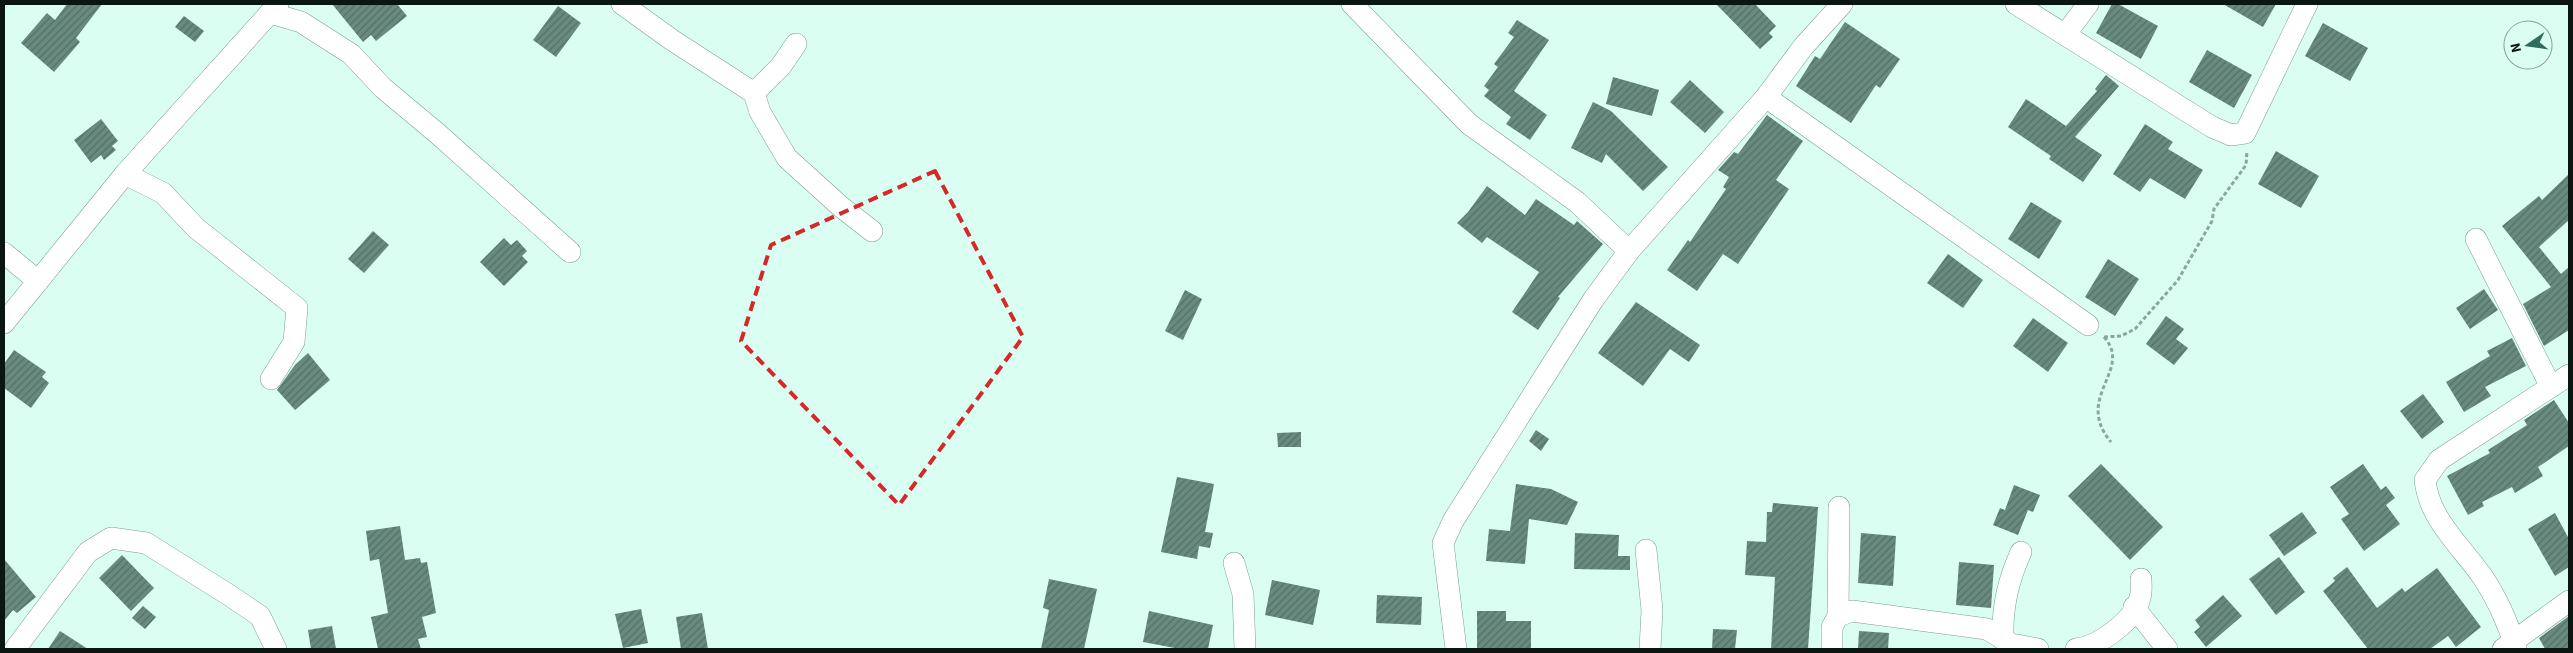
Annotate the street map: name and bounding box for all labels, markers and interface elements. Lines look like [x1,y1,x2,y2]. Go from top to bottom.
north arrow [2503,20,2553,70]
text: N [2506,41,2527,54]

